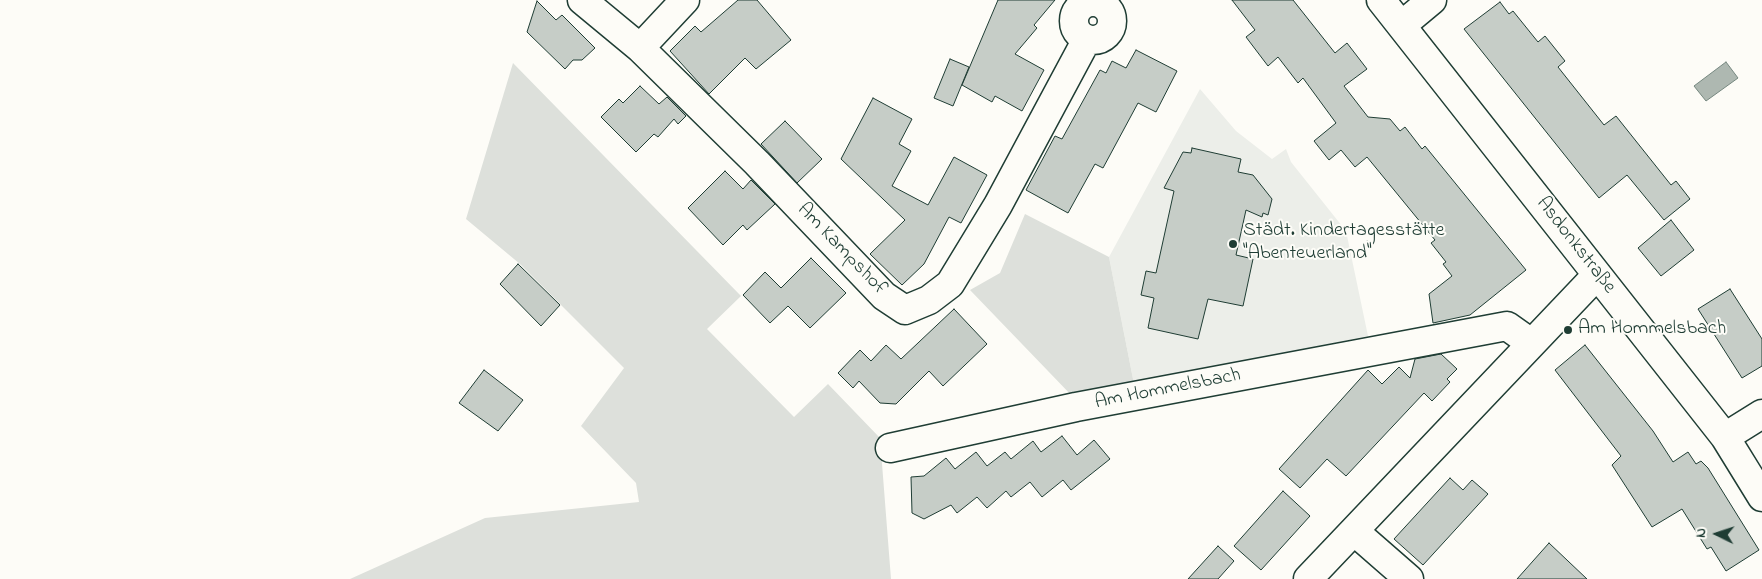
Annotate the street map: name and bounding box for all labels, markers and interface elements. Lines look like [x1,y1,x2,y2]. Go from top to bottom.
street label: Asdonkstraße [1530,193,1620,299]
street label: Am Kampshof [791,199,891,301]
place label: Städt. Kindertagesstätte "Abenteuerland" [1243,220,1444,267]
marker: Städt. Kindertagesstätte "Abenteuerland" [1227,238,1239,250]
place label: Am Hommelsbach [1578,318,1726,342]
marker: Am Hommelsbach [1562,324,1574,336]
street label: Am Hommelsbach [1093,364,1243,416]
north arrow [1692,509,1742,559]
text: N [1691,527,1712,538]

